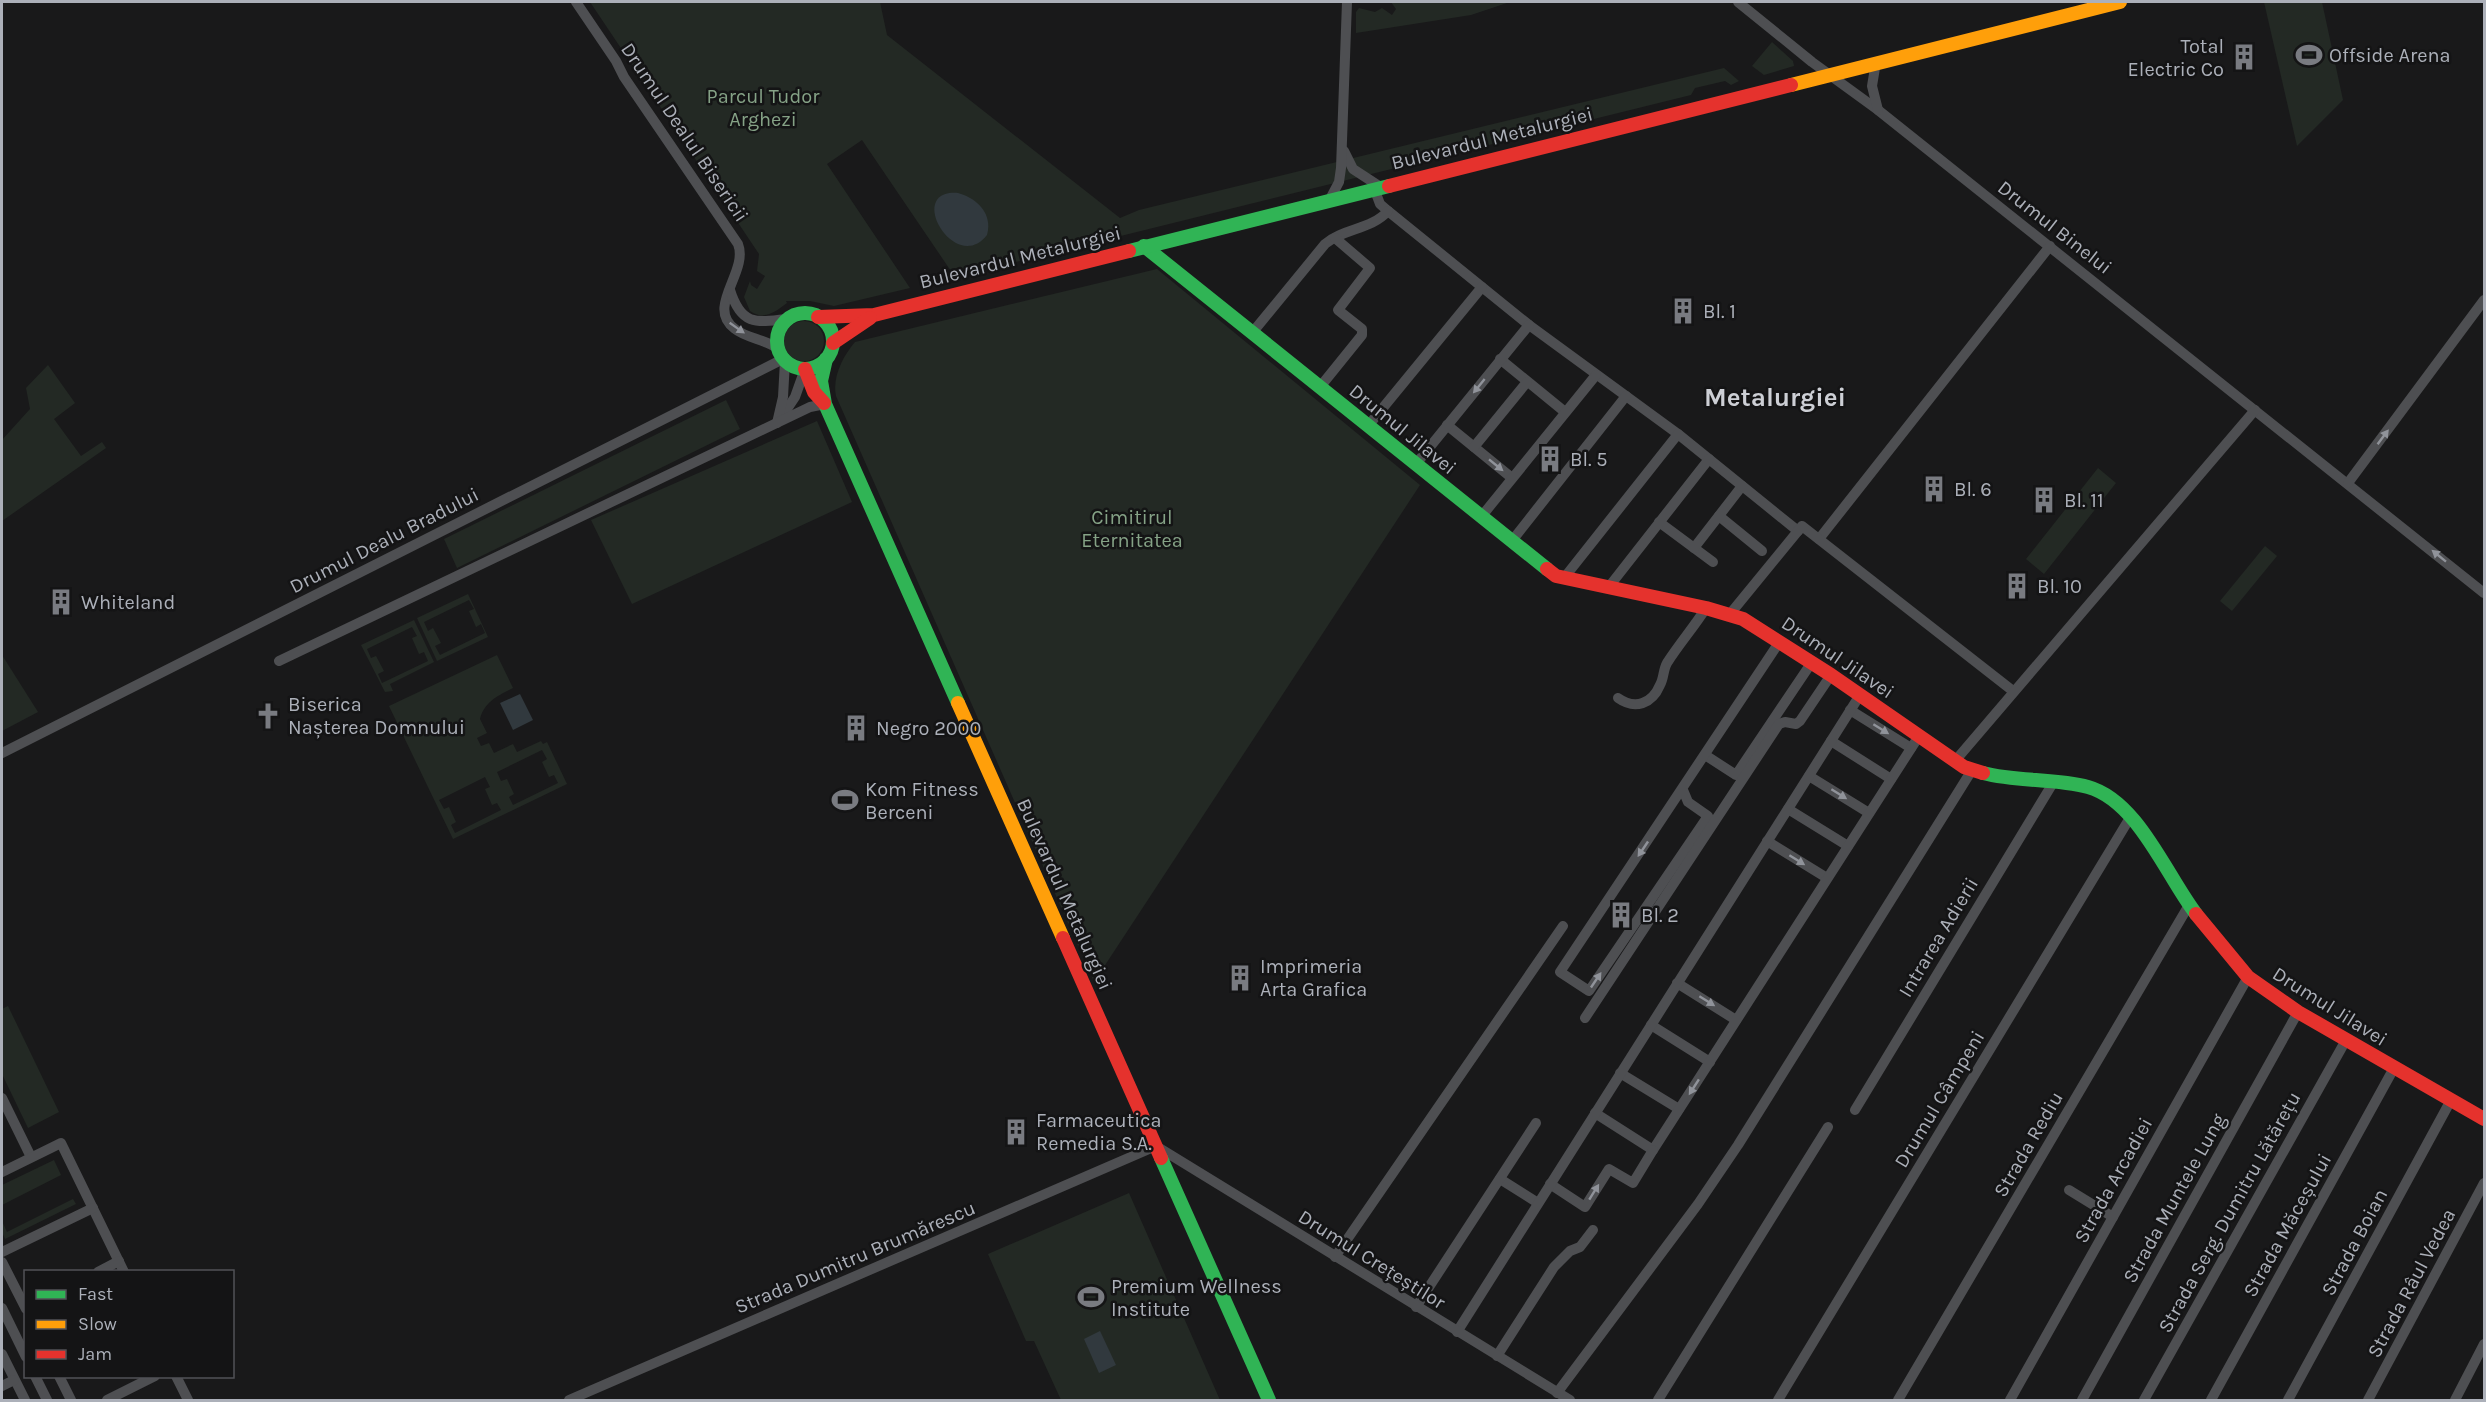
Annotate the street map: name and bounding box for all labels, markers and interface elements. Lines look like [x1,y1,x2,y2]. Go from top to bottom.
place label: Total Electric Co [2128,35,2224,81]
street label: Drumul Dealul Bisericii [616,38,753,226]
sports icon: Offside Arena [2294,40,2324,70]
building icon: Total Electric Co [2229,42,2259,72]
place label: Offside Arena [2329,44,2451,67]
park label: Parcul Tudor Arghezi [707,85,820,131]
street label: Bulevardul Metalurgiei [1389,102,1595,175]
street label: Drumul Binelui [1993,176,2116,279]
street label: Bulevardul Metalurgiei [917,221,1123,294]
building icon: Bl. 1 [1668,296,1698,326]
place label: Bl. 1 [1703,300,1736,323]
one-way arrow [729,322,745,334]
one-way arrow [1472,378,1485,394]
street label: Drumul Jilavei [1345,379,1461,479]
district label: Metalurgiei [1704,382,1846,413]
one-way arrow [2376,429,2388,444]
building icon: Bl. 5 [1535,444,1565,474]
place label: Bl. 5 [1570,448,1608,471]
one-way arrow [1488,458,1504,471]
building icon: Bl. 6 [1919,474,1949,504]
place label: Bl. 6 [1954,478,1992,501]
street label: Drumul Dealu Bradului [286,483,483,598]
building icon: Bl. 11 [2029,485,2059,515]
place label: Bl. 11 [2064,489,2104,512]
park label: Cimitirul Eternitatea [1081,506,1183,552]
one-way arrow [2431,550,2447,563]
building icon: Bl. 10 [2002,571,2032,601]
place label: Bl. 10 [2037,575,2082,598]
building icon: Whiteland [46,587,76,617]
place label: Whiteland [81,591,175,614]
street label: Drumul Jilavei [1777,611,1898,703]
place label: Biserica Nașterea Domnului [288,693,465,739]
church icon: Biserica Nașterea Domnului [253,701,283,731]
building icon: Negro 2000 [841,713,871,743]
place label: Negro 2000 [876,717,981,740]
one-way arrow [1873,723,1889,734]
place label: Kom Fitness Berceni [865,778,979,824]
sports icon: Kom Fitness Berceni [830,785,860,815]
one-way arrow [1831,789,1847,800]
street label: Bulevardul Metalurgiei [1012,795,1117,993]
one-way arrow [1638,841,1649,857]
one-way arrow [1789,854,1805,865]
street label: Intrarea Adierii [1894,873,1983,1001]
building icon: Bl. 2 [1606,900,1636,930]
place label: Bl. 2 [1641,904,1679,927]
place label: Imprimeria Arta Grafica [1260,955,1367,1001]
street label: Drumul Jilavei [2268,962,2391,1051]
building icon: Imprimeria Arta Grafica [1225,963,1255,993]
one-way arrow [1590,973,1602,989]
one-way arrow [1699,996,1715,1007]
street label: Drumul Câmpeni [1889,1027,1989,1172]
one-way arrow [1688,1079,1699,1095]
street label: Strada Rediu [1989,1087,2068,1201]
street label: Strada Serg. Dumitru Lătărețu [2153,1088,2305,1337]
place label: Farmaceutica Remedia S.A. [1036,1109,1161,1155]
street label: Strada Muntele Lung [2118,1110,2231,1287]
street label: Strada Arcadiei [2070,1114,2157,1247]
building icon: Farmaceutica Remedia S.A. [1001,1117,1031,1147]
street label: Strada Măceșului [2239,1150,2336,1301]
one-way arrow [1588,1184,1599,1200]
street label: Strada Boian [2317,1185,2392,1300]
street label: Strada Dumitru Brumărescu [732,1196,979,1319]
street label: Drumul Crețeștilor [1294,1205,1450,1314]
street label: Strada Râul Vedea [2363,1205,2460,1362]
legend [24,1270,234,1378]
place label: Premium Wellness Institute [1111,1275,1282,1321]
sports icon: Premium Wellness Institute [1076,1282,1106,1312]
text: Fast [78,1283,113,1305]
text: Slow [78,1313,117,1335]
text: Jam [78,1343,112,1365]

